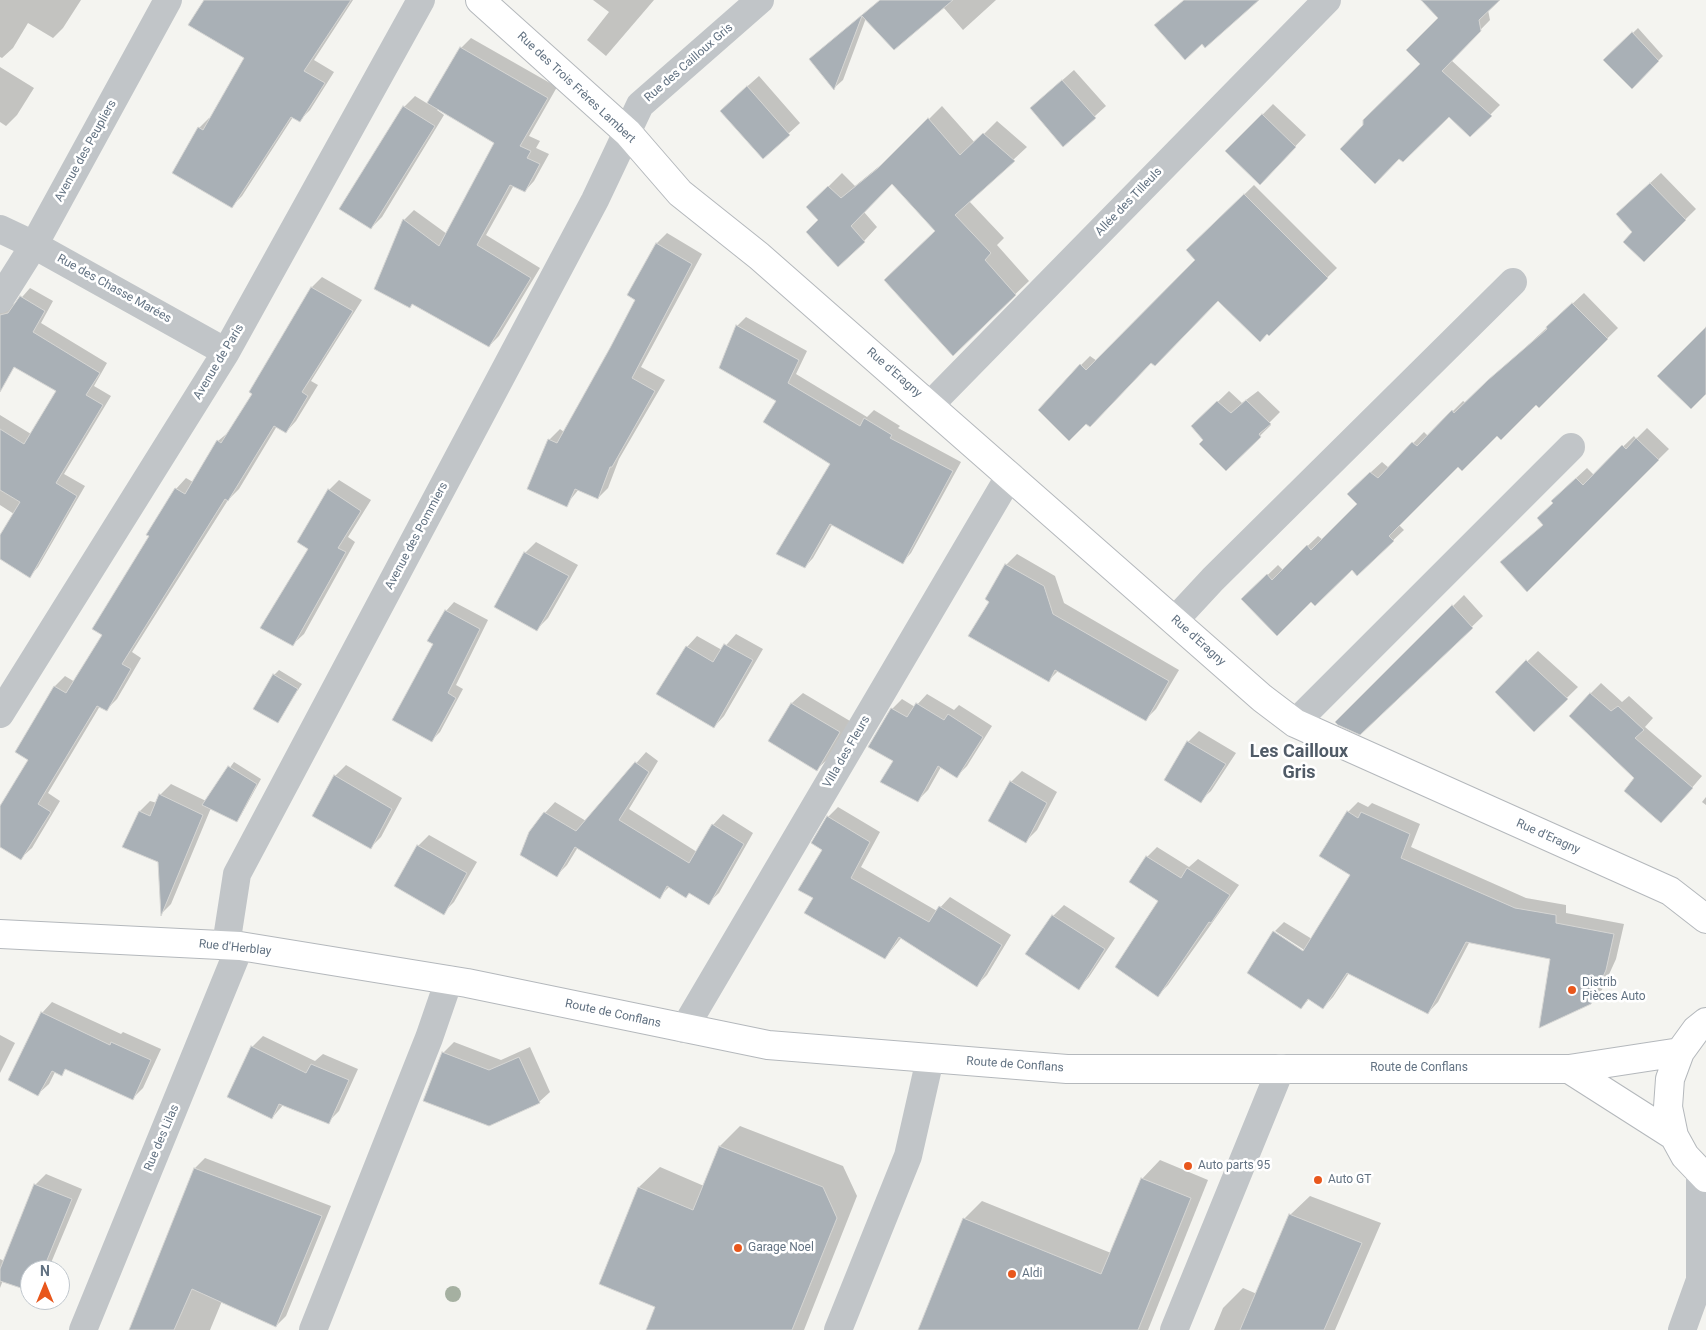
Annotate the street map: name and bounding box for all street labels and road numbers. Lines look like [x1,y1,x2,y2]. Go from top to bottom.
street label: Rue des Cailloux Gris [642,21,736,105]
street label: Rue des Trois Frères Lambert [514,29,638,147]
street label: Avenue des Peupliers [52,98,120,204]
street label: Allée des Tilleuls [1093,165,1165,239]
street label: Rue des Chasse Marées [54,252,174,326]
street label: Avenue de Paris [191,322,247,402]
street label: Rue d'Eragny [863,345,925,401]
street label: Avenue des Pommiers [383,480,451,592]
street label: Rue d'Eragny [1168,613,1228,669]
street label: Villa des Fleurs [821,713,873,791]
street label: Rue d'Eragny [1514,817,1582,857]
street label: Rue d'Herblay [198,937,272,959]
street label: Route de Conflans [564,997,662,1031]
street label: Route de Conflans [966,1054,1064,1076]
street label: Route de Conflans [1370,1061,1468,1075]
street label: Rue des Lilas [142,1103,182,1173]

